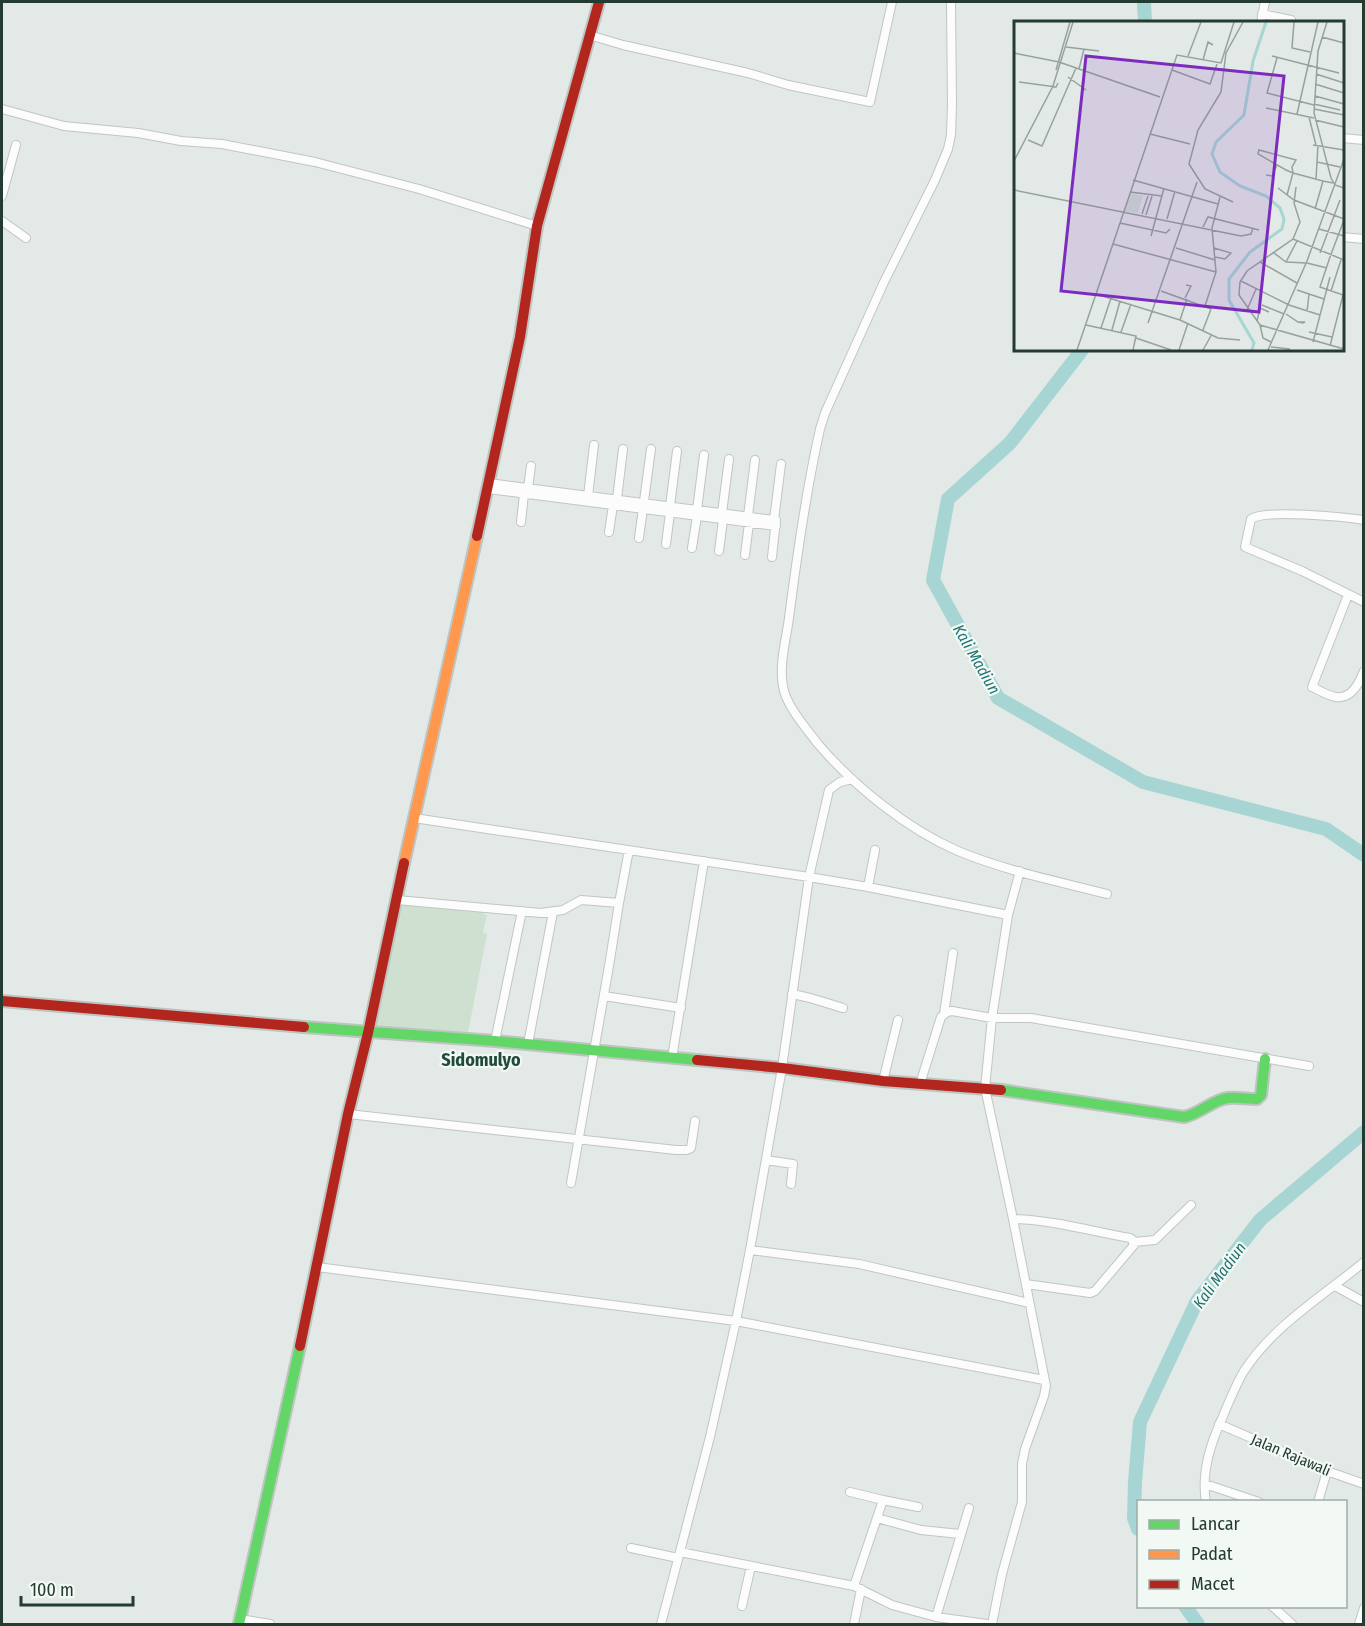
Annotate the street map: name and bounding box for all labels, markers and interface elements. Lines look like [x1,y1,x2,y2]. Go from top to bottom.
inset map [1014,21,1344,351]
water label: Kali Madiun [949,621,1004,697]
district label: Sidomulyo [441,1049,521,1071]
water label: Kali Madiun [1189,1238,1250,1312]
street label: Jalan Rajawali [1248,1430,1334,1480]
legend [1137,1500,1347,1608]
text: Lancar [1191,1513,1240,1535]
text: Padat [1191,1543,1233,1565]
scale bar [21,1569,134,1607]
text: Macet [1191,1573,1235,1595]
text: 100 m [30,1579,74,1601]

